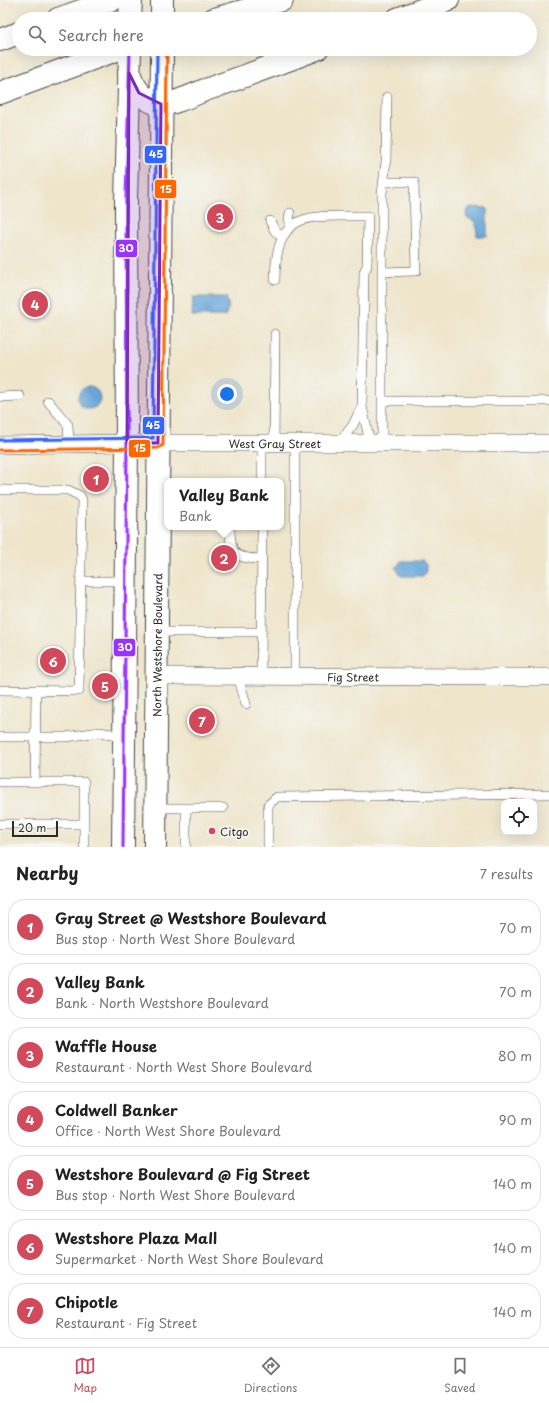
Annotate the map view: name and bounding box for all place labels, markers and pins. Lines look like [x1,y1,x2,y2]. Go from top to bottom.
pin: 3 [207,202,233,232]
pin: 4 [22,289,48,319]
pin: 1 [83,464,109,494]
pin: 2 [211,543,237,573]
pin: 6 [40,646,66,676]
pin: 5 [92,671,118,701]
pin: 7 [189,706,215,736]
place label: Citgo [220,823,249,840]
marker: Citgo [207,826,217,836]

